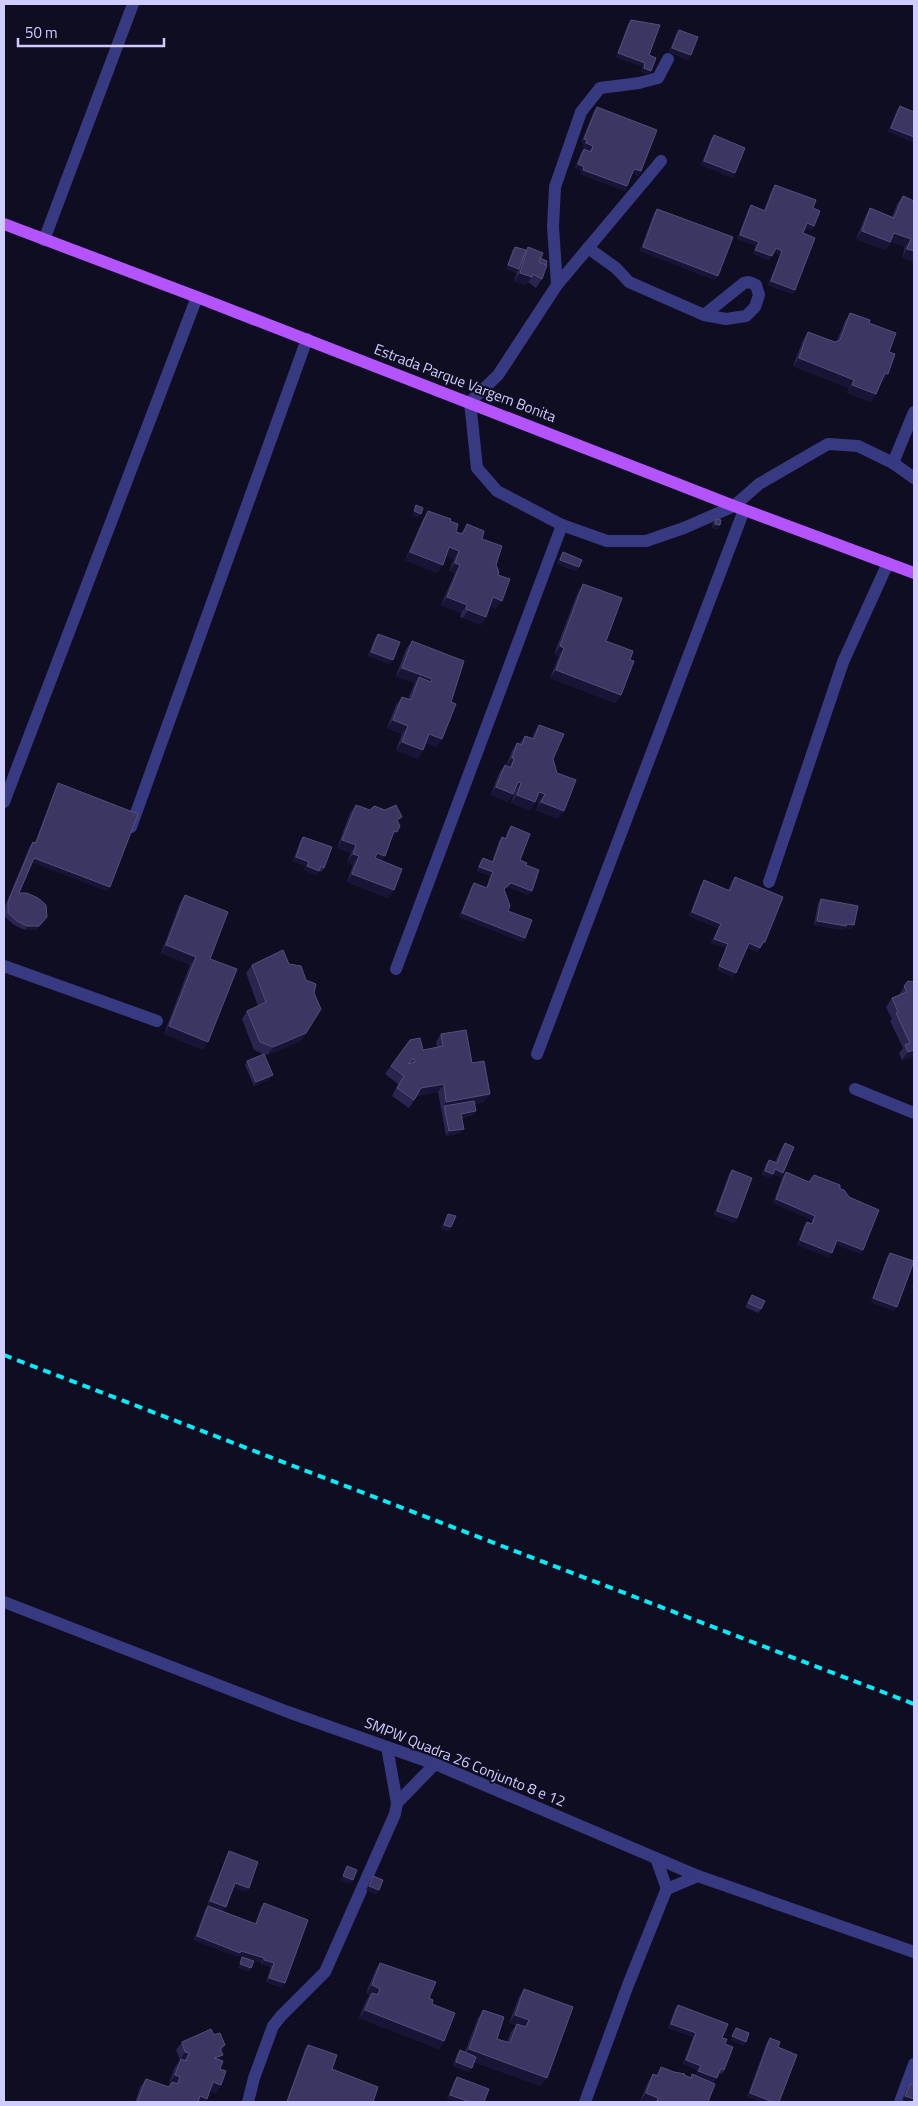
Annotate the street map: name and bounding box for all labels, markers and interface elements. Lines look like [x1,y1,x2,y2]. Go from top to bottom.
scale bar [18,15,164,47]
text: 50 m [25,21,58,44]
street label: Estrada Parque Vargem Bonita [371,337,560,428]
street label: SMPW Quadra 26 Conjunto 8 e 12 [361,1711,569,1812]

